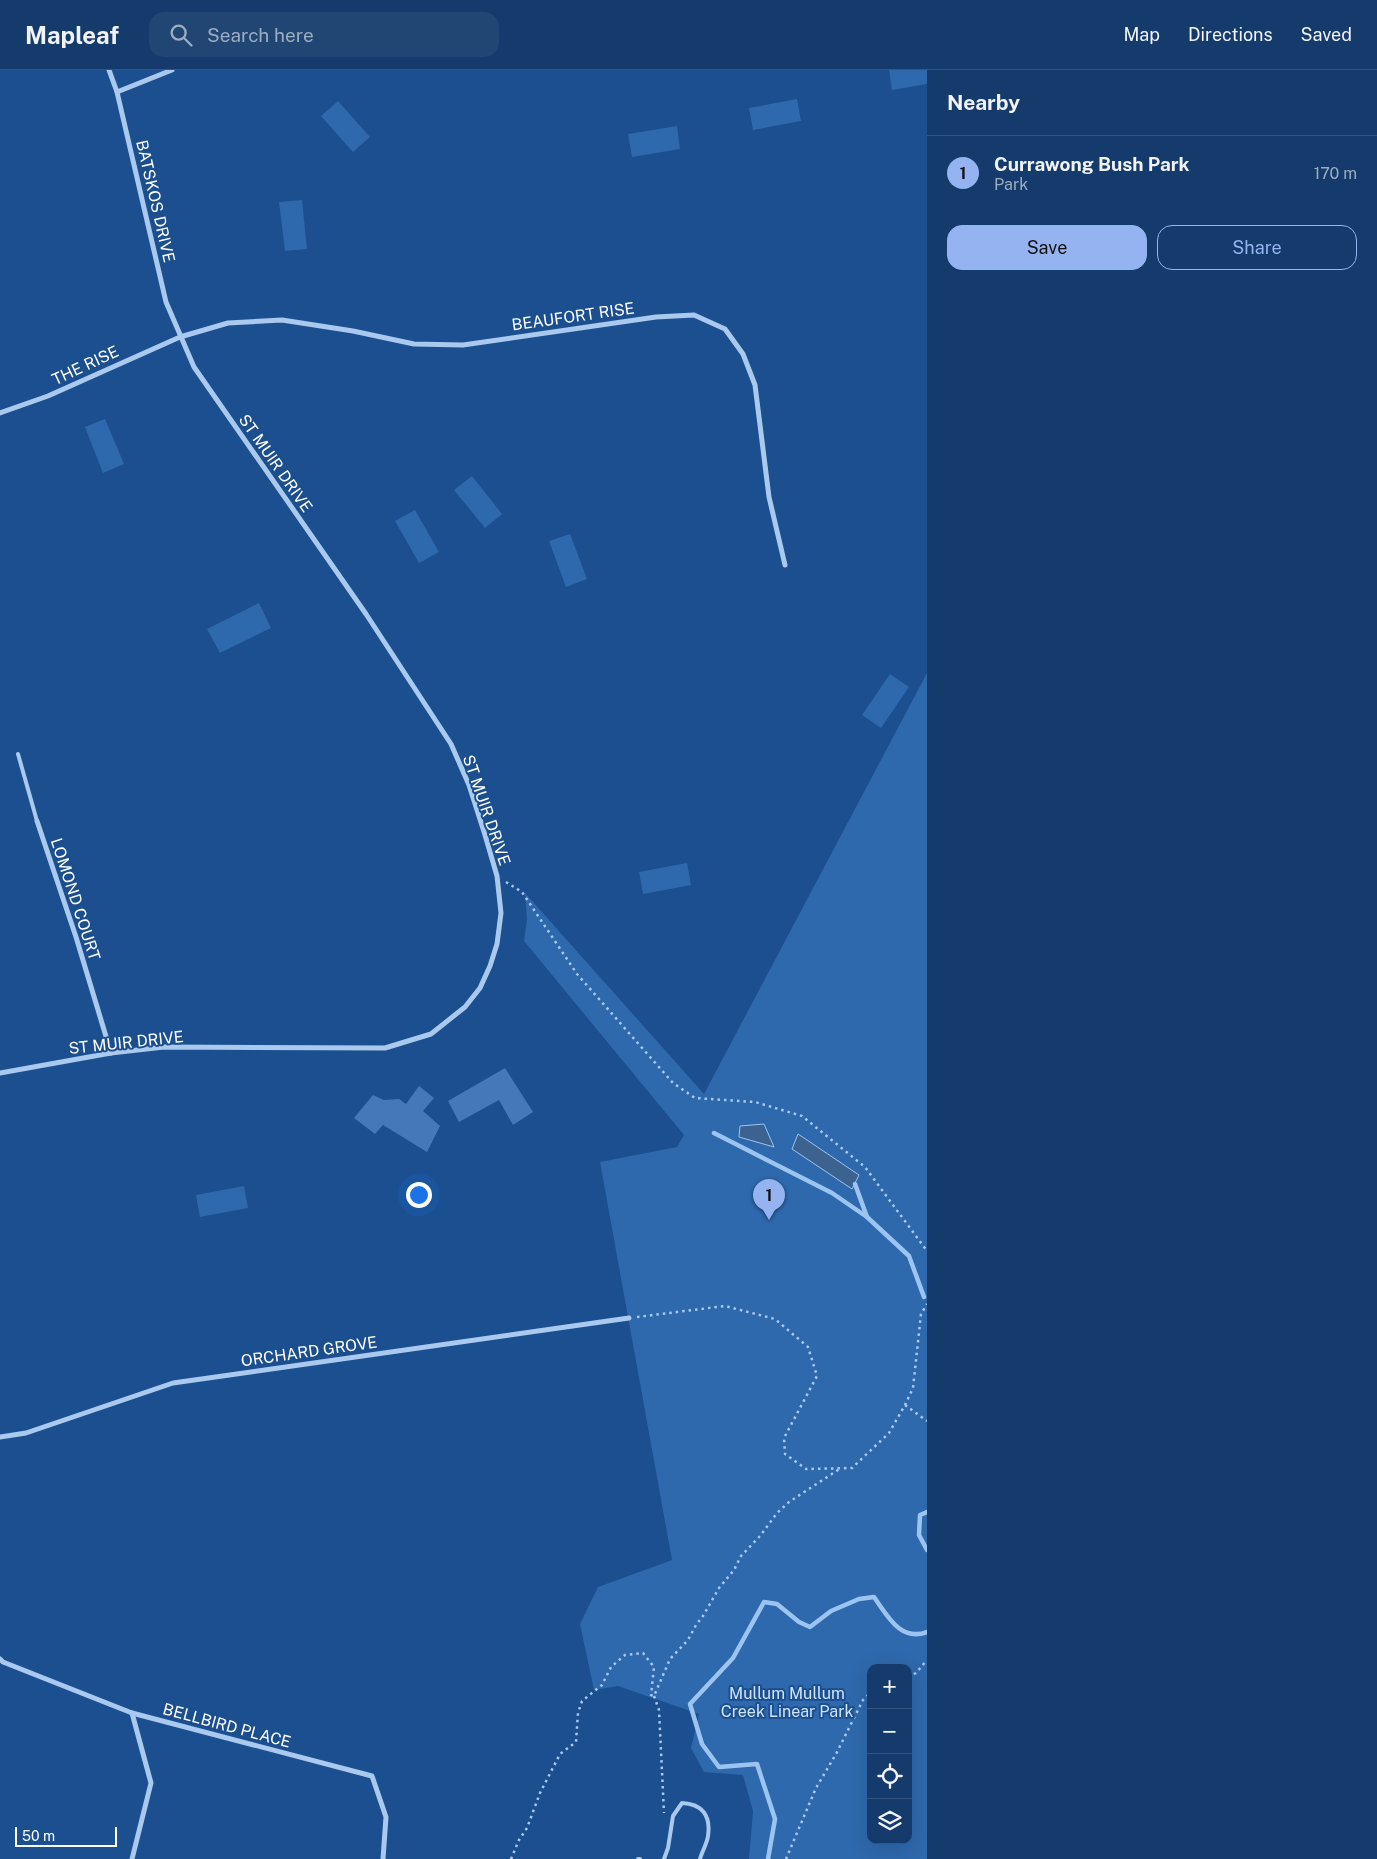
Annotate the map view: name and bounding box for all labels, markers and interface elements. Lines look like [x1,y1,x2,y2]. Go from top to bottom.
search box [149,12,499,57]
text: Mapleaf [25,21,119,49]
icon: search [167,21,195,49]
text: Search here [207,24,314,46]
text: Map [1123,24,1160,45]
text: Directions [1188,24,1273,45]
text: Saved [1301,24,1352,45]
text: Nearby [947,90,1020,115]
street label: BATSKOS DRIVE [132,138,179,264]
text: Currawong Bush Park [994,153,1190,175]
text: 1 [960,164,966,183]
text: 170 m [1314,164,1357,183]
text: Park [994,175,1028,194]
button: Save [947,225,1147,270]
button: Share [1157,225,1357,270]
street label: BEAUFORT RISE [510,298,636,335]
street label: THE RISE [49,342,122,389]
street label: ST MUIR DRIVE [235,411,317,516]
street label: ST MUIR DRIVE [459,752,514,868]
street label: LOMOND COURT [47,836,104,963]
street label: ST MUIR DRIVE [68,1027,184,1058]
pin: 1 [753,1179,785,1220]
your location [406,1182,432,1208]
street label: ORCHARD GROVE [240,1333,378,1370]
map controls [867,1664,912,1844]
button: + [867,1664,912,1709]
park label: Mullum Mullum Creek Linear Park [721,1684,853,1721]
street label: BELLBIRD PLACE [161,1699,293,1752]
button: − [867,1709,912,1754]
button: locate [867,1754,912,1799]
button: layers [867,1799,912,1844]
scale bar [15,1824,118,1847]
text: 50 m [22,1828,55,1844]

